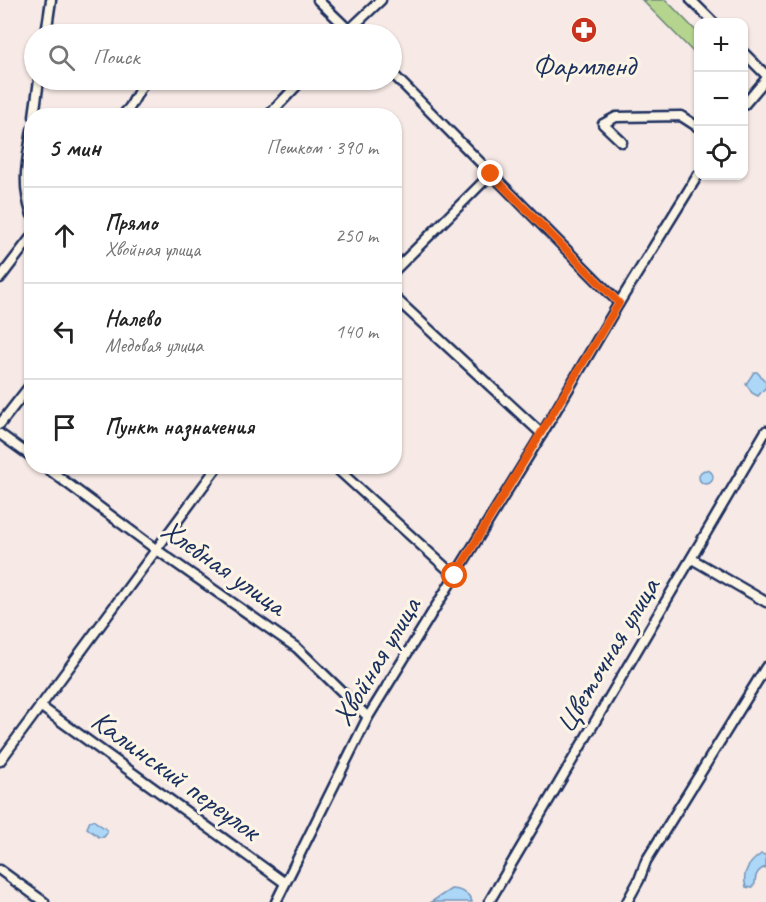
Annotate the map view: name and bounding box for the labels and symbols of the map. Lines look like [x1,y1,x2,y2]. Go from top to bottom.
pharmacy icon: Фармленд [569,15,599,45]
place label: Фармленд [533,46,638,84]
route end [477,160,503,186]
street label: Хлебная улица [154,510,296,625]
route start [441,562,467,588]
street label: Цветочная улица [546,569,669,740]
street label: Хвойная улица [323,588,430,732]
street label: Калинский переулок [84,701,270,851]

